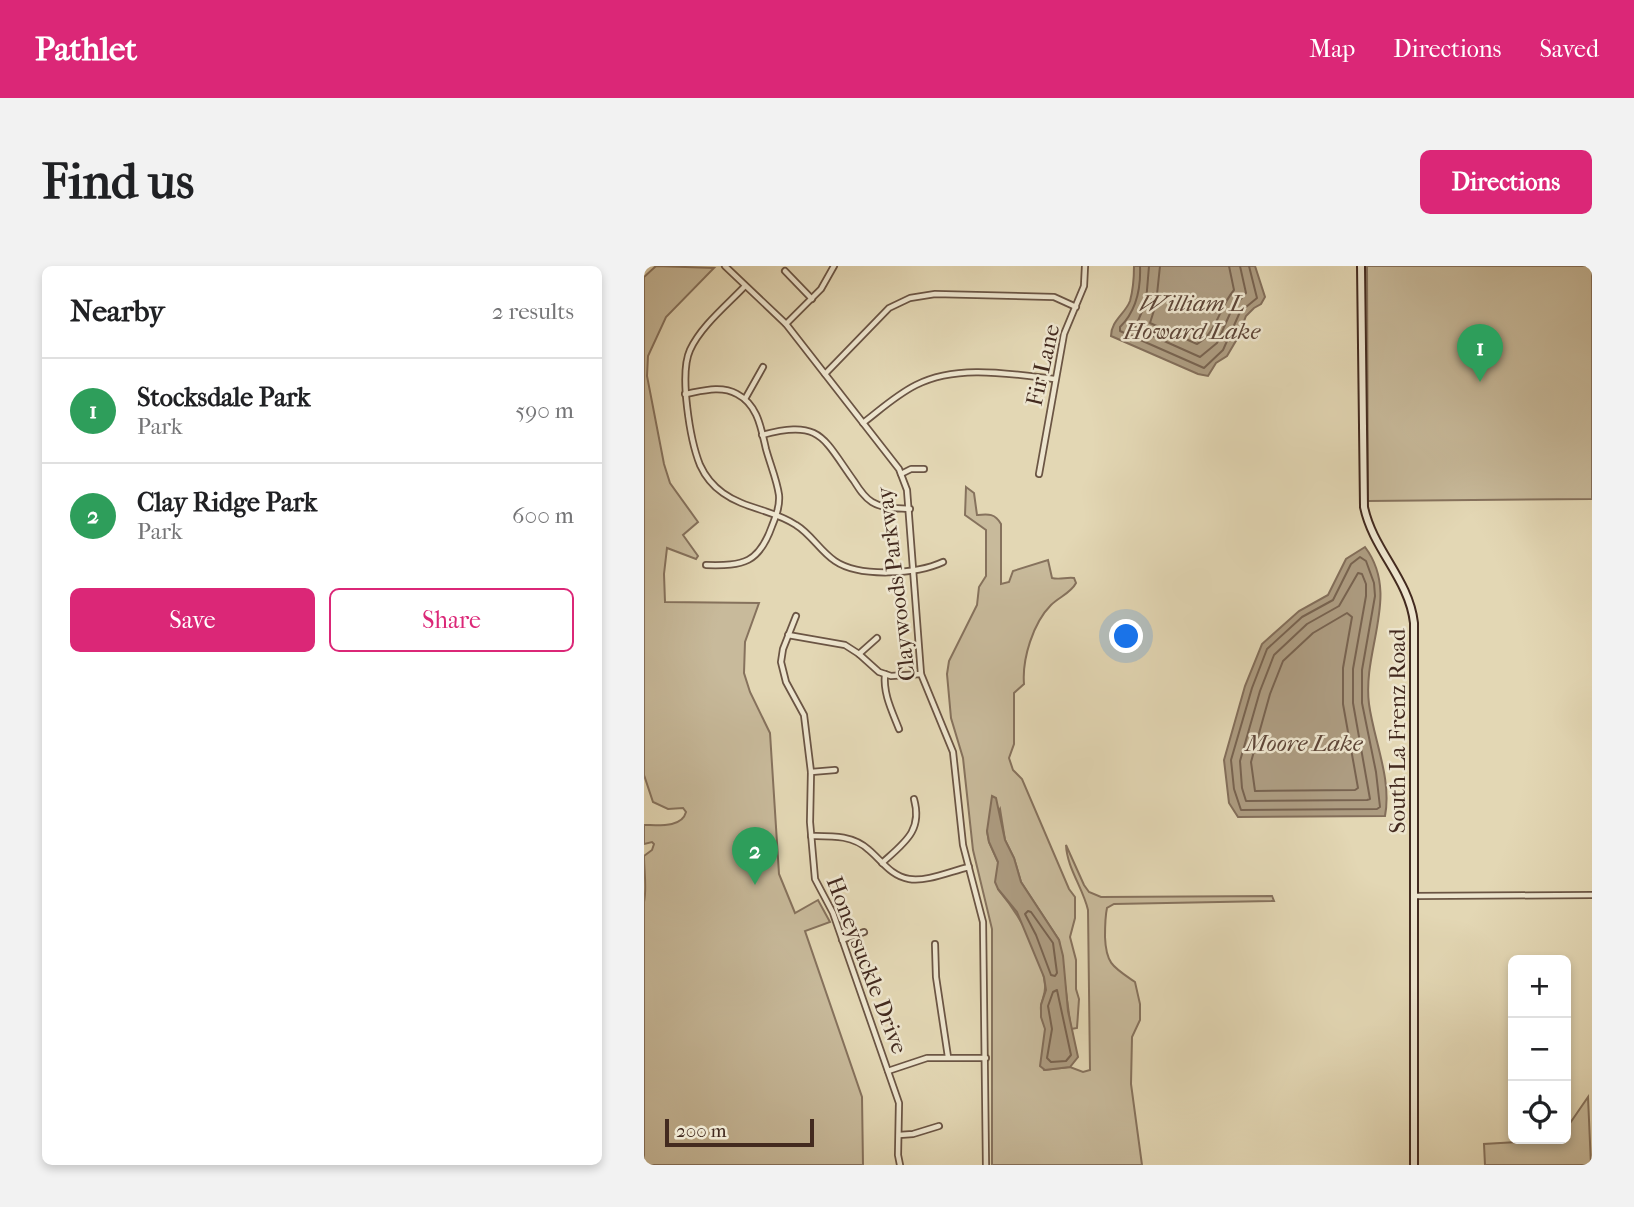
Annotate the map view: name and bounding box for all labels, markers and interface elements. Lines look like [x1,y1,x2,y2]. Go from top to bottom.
text: Pathlet [35,30,137,69]
text: Map [1309,35,1355,63]
text: Directions [1393,35,1501,63]
text: Saved [1539,35,1599,63]
button: Directions [1420,150,1592,214]
text: Find us [42,153,194,211]
water label: William L Howard Lake [1123,289,1261,345]
text: Nearby [70,294,165,329]
text: 2 results [492,298,574,325]
street label: Fir Lane [1021,322,1065,408]
pin: 1 [1457,324,1503,382]
text: Stocksdale Park [137,382,310,413]
text: 1 [89,397,97,424]
text: 590 m [515,397,574,424]
text: Park [137,413,183,440]
street label: Claywoods Parkway [871,485,921,683]
text: Clay Ridge Park [137,487,317,518]
text: 2 [87,502,99,529]
text: 600 m [512,502,574,529]
text: Park [137,518,183,545]
button: Save [70,588,315,652]
button: Share [329,588,574,652]
your location [1109,619,1143,653]
street label: South La Frenz Road [1384,628,1411,833]
water label: Moore Lake [1244,729,1364,757]
pin: 2 [732,827,778,885]
street label: Honeysuckle Drive [821,872,913,1058]
map controls [1508,955,1571,1144]
button: + [1508,955,1571,1018]
button: − [1508,1018,1571,1081]
button: locate [1508,1081,1571,1144]
scale bar [665,1116,814,1148]
text: 200 m [676,1120,727,1142]

